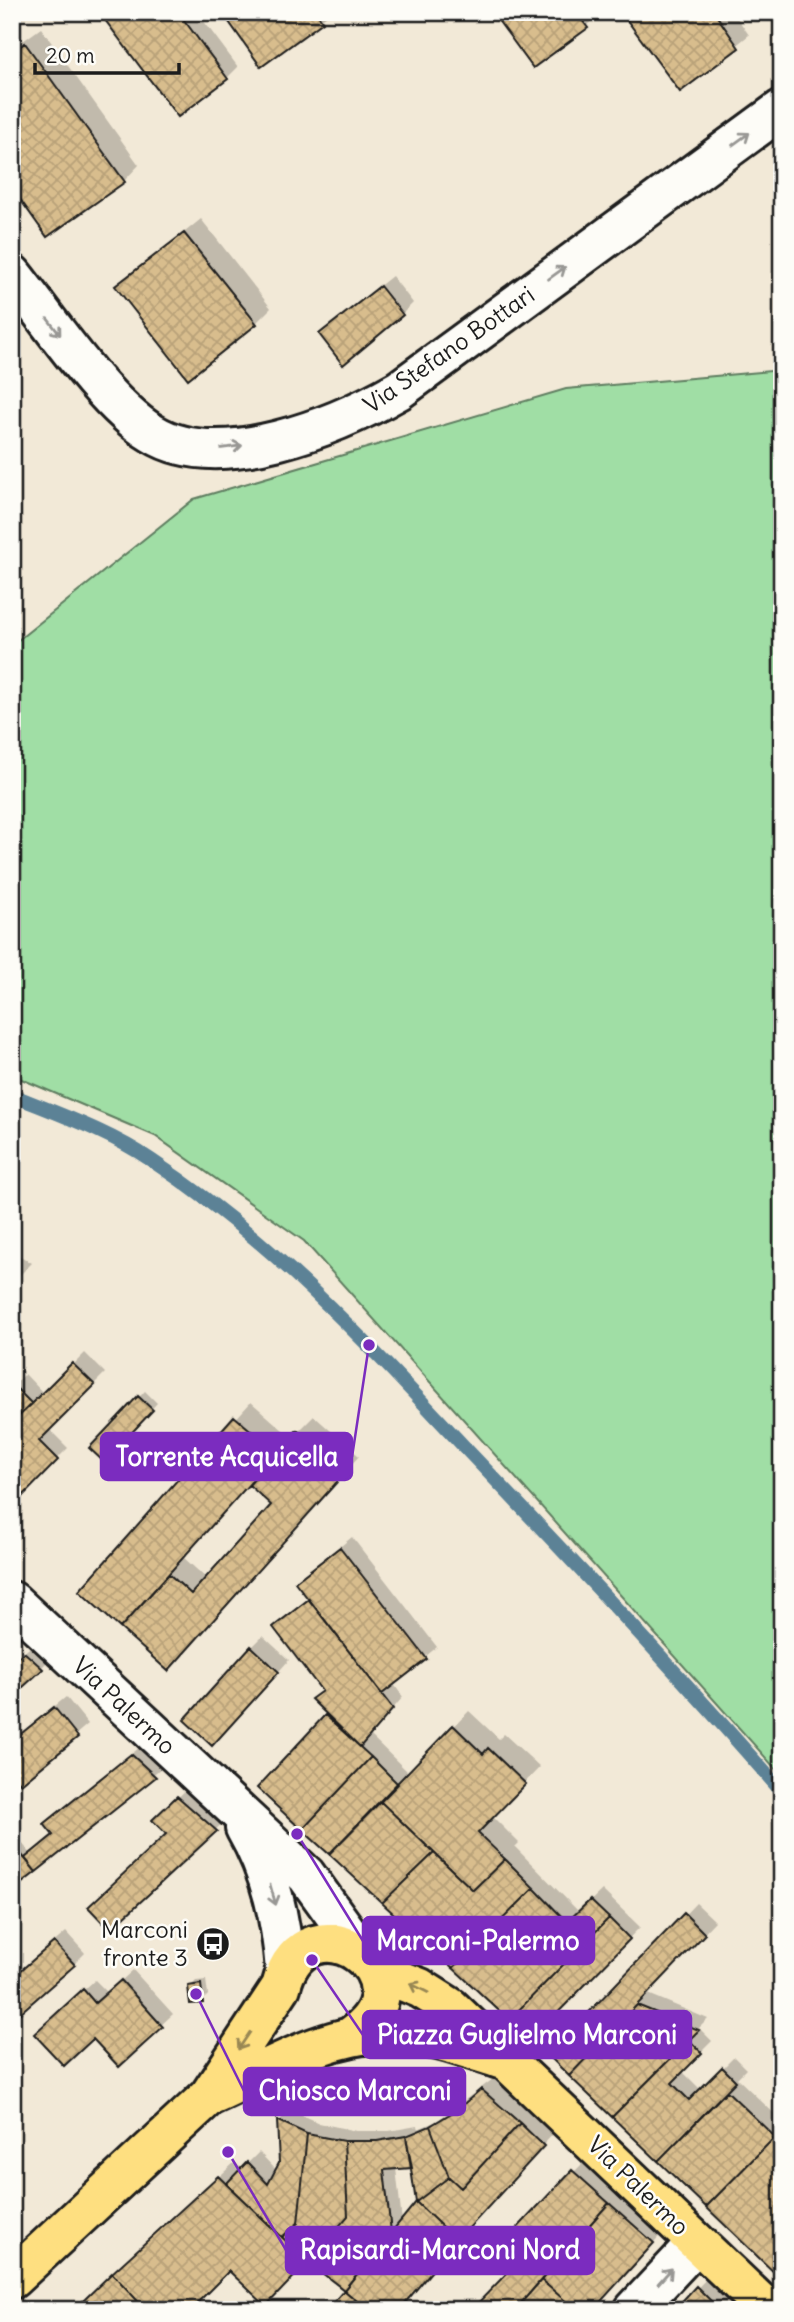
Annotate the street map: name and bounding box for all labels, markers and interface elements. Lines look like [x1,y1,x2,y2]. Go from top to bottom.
scale bar [35,32,178,76]
text: 20 m [46,42,95,69]
one-way arrow [731,132,750,147]
one-way arrow [547,266,566,281]
street label: Via Stefano Bottari [357,279,540,419]
one-way arrow [47,318,62,336]
one-way arrow [220,440,243,453]
callout: Torrente Acquicella [101,1433,352,1480]
text: Torrente Acquicella [116,1440,339,1473]
street label: Via Palermo [67,1650,182,1761]
one-way arrow [268,1884,281,1906]
place label: Marconi fronte 3 [101,1914,188,1972]
callout: Marconi-Palermo [363,1917,594,1964]
text: Marconi-Palermo [376,1924,580,1957]
bus stop icon: Marconi fronte 3 [194,1925,232,1963]
one-way arrow [409,1981,429,1995]
callout: Piazza Guglielmo Marconi [363,2011,691,2058]
text: Piazza Guglielmo Marconi [377,2018,677,2051]
one-way arrow [237,2031,251,2050]
callout: Chiosco Marconi [244,2068,465,2115]
text: Chiosco Marconi [259,2074,451,2107]
street label: Via Palermo [582,2129,696,2241]
callout: Rapisardi-Marconi Nord [286,2227,594,2274]
text: Rapisardi-Marconi Nord [300,2233,580,2266]
one-way arrow [657,2267,673,2285]

